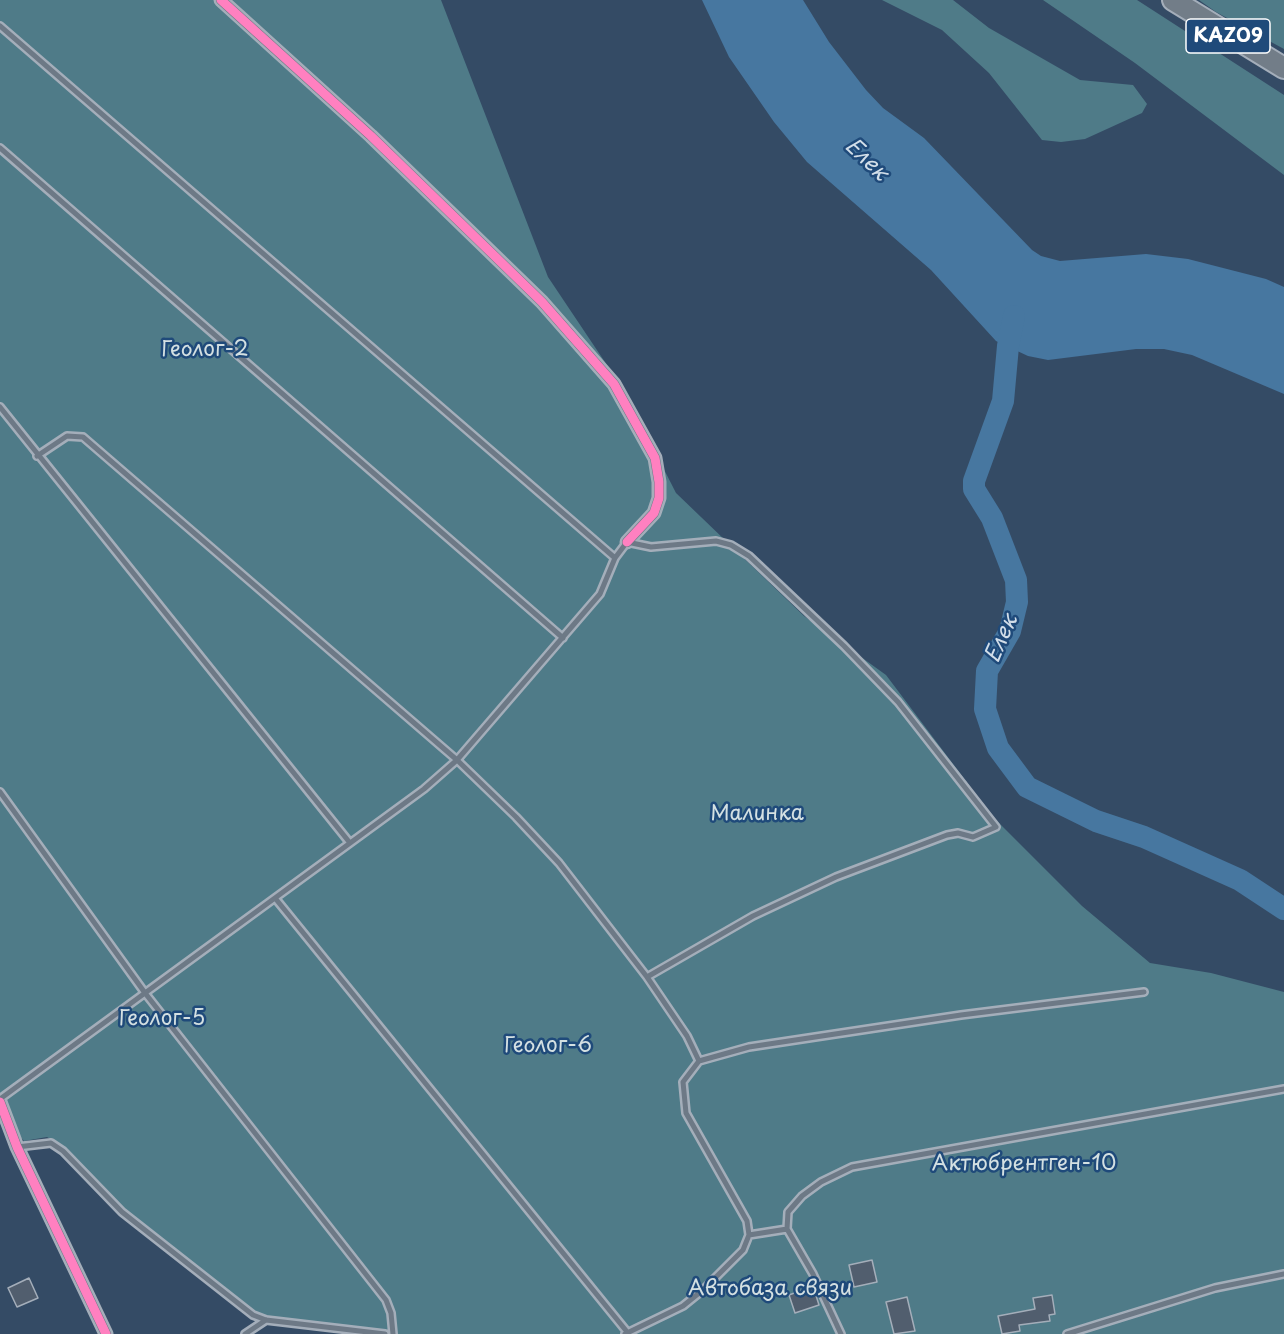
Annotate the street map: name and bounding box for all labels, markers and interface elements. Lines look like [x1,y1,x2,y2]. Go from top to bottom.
road number: KAZ09 [1186,19,1270,53]
water label: Елек [839,133,893,187]
park label: Геолог-2 [161,337,249,363]
water label: Елек [980,611,1024,667]
park label: Малинка [710,801,804,827]
park label: Геолог-5 [119,1006,205,1032]
park label: Геолог-6 [504,1033,592,1059]
park label: Актюбрентген-10 [932,1151,1116,1177]
park label: Автобаза связи [688,1276,852,1302]

